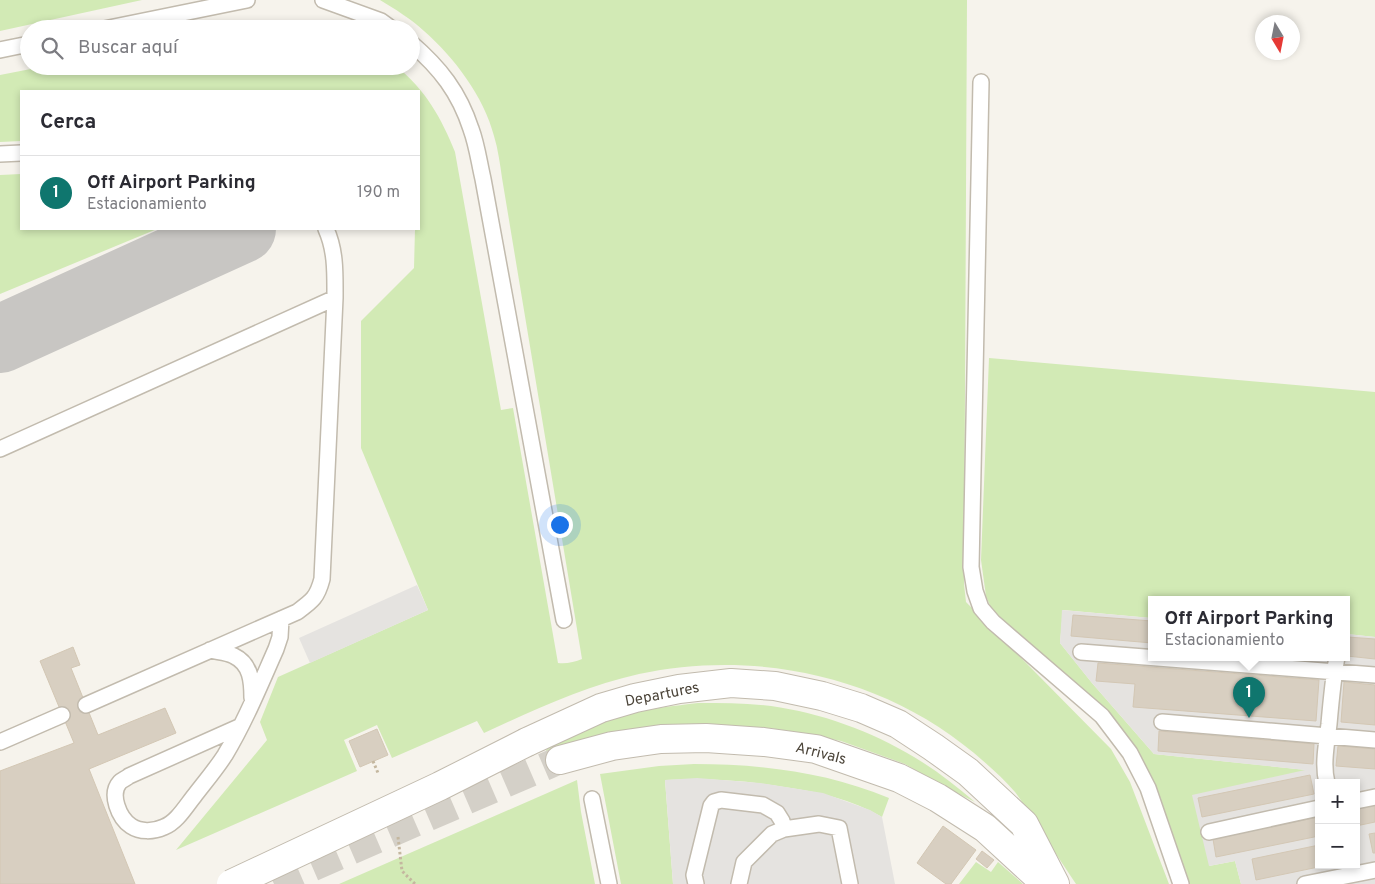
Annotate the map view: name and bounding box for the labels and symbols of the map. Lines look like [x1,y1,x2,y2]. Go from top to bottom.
north arrow [1255,15,1300,60]
your location [547,512,573,538]
pin: 1 [1233,677,1265,718]
street label: Departures [623,679,701,712]
street label: Arrivals [793,739,848,770]

